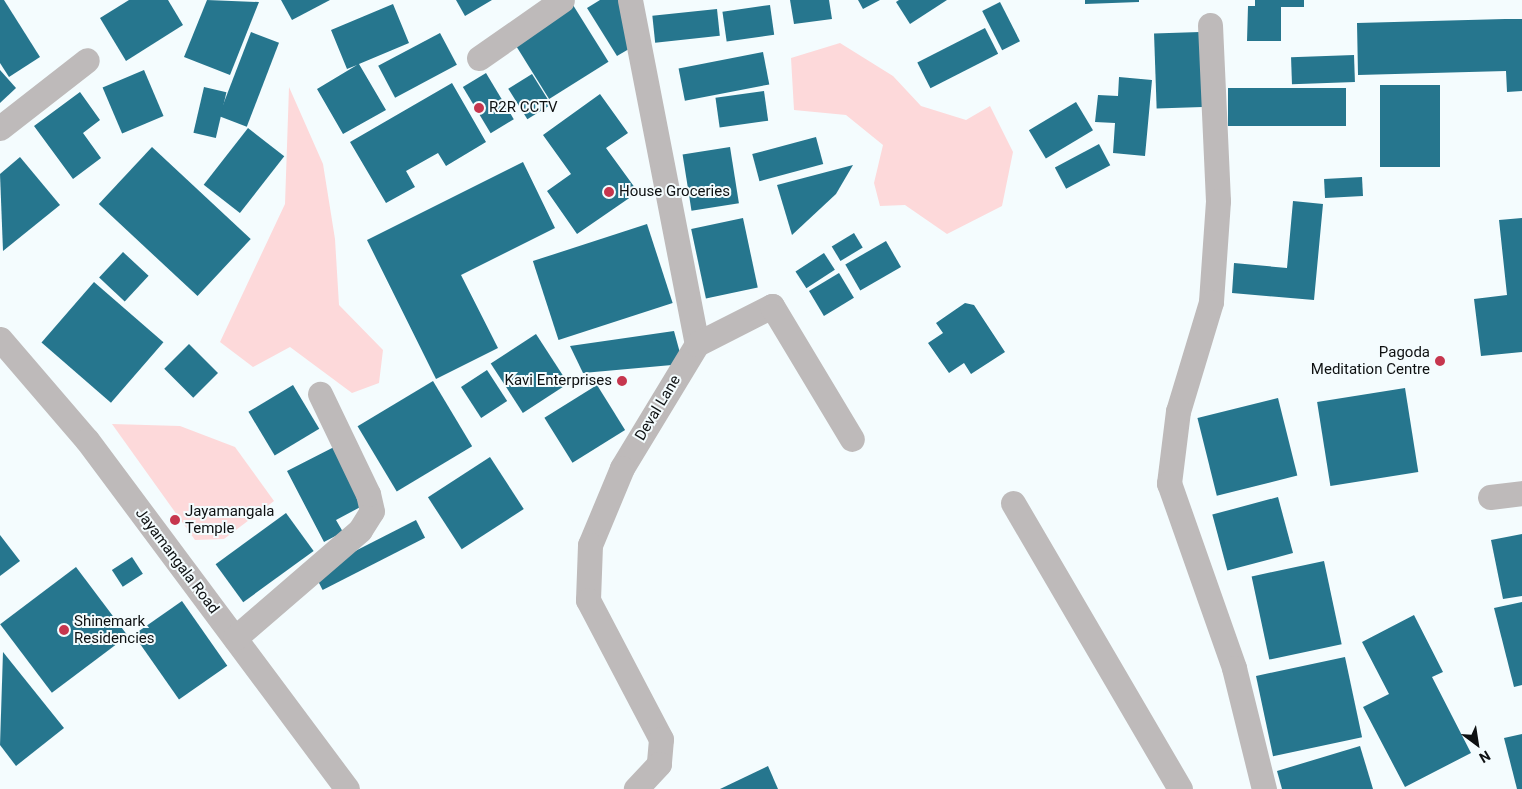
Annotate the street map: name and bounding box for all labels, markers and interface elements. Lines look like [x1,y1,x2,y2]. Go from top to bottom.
place label: R2R CCTV [489,99,558,117]
marker: R2R CCTV [473,102,485,114]
place label: House Groceries [619,183,730,201]
marker: House Groceries [603,186,615,198]
place label: Pagoda Meditation Centre [1311,343,1430,378]
marker: Pagoda Meditation Centre [1434,355,1446,367]
place label: Kavi Enterprises [505,372,612,390]
street label: Deval Lane [632,372,684,444]
marker: Kavi Enterprises [616,375,628,387]
place label: Jayamangala Temple [185,502,274,537]
street label: Jayamangala Road [131,505,223,617]
marker: Jayamangala Temple [169,514,181,526]
place label: Shinemark Residencies [74,612,154,647]
marker: Shinemark Residencies [58,624,70,636]
north arrow [1452,719,1502,769]
text: N [1476,747,1493,766]

